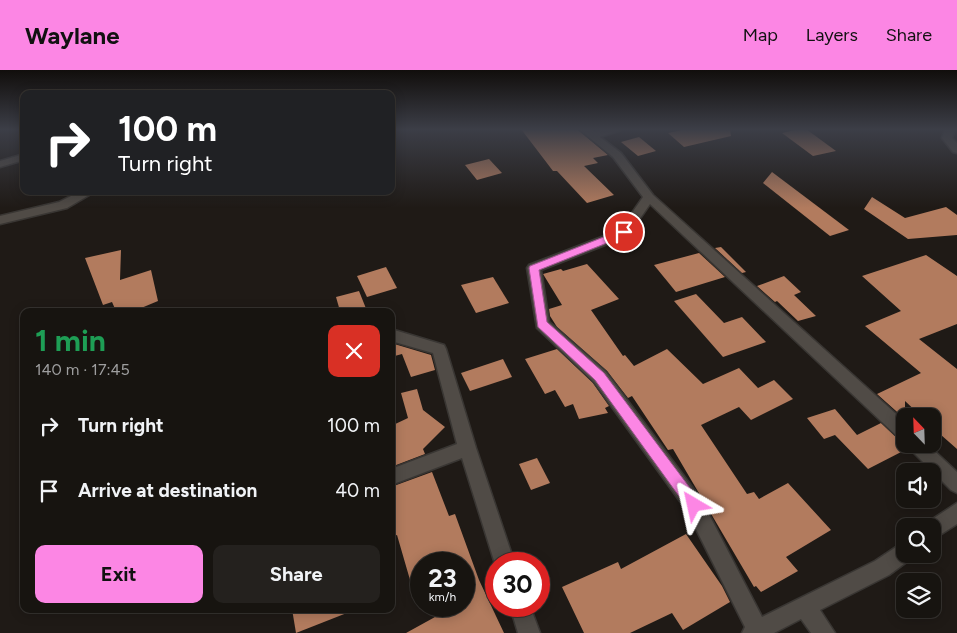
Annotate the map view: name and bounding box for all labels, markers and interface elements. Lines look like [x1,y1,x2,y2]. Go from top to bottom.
text: Waylane [25,21,120,50]
text: Map [743,24,778,46]
text: Layers [806,24,858,46]
text: Share [886,24,932,46]
text: 100 m [118,108,217,150]
icon: right [35,110,100,175]
text: Turn right [118,150,213,177]
pin [603,211,645,253]
icon: arrive [610,218,638,246]
text: 1 min [35,322,106,359]
button: close [328,325,380,377]
text: 140 m · 17:45 [35,360,130,379]
north arrow [896,408,941,452]
map controls [896,408,941,618]
icon: right [35,412,63,440]
text: Turn right [78,414,164,437]
text: 100 m [327,414,380,437]
button: sound [896,463,941,508]
icon: arrive [35,477,63,505]
position arrow [667,478,719,530]
text: Arrive at destination [78,479,257,502]
text: 40 m [335,479,380,502]
button: search [896,518,941,563]
button: Exit [35,545,203,603]
button: Share [213,545,380,603]
speed limit sign: 30 [485,552,550,617]
text: 23 [428,563,457,593]
button: layers [896,573,941,618]
text: km/h [429,590,456,604]

